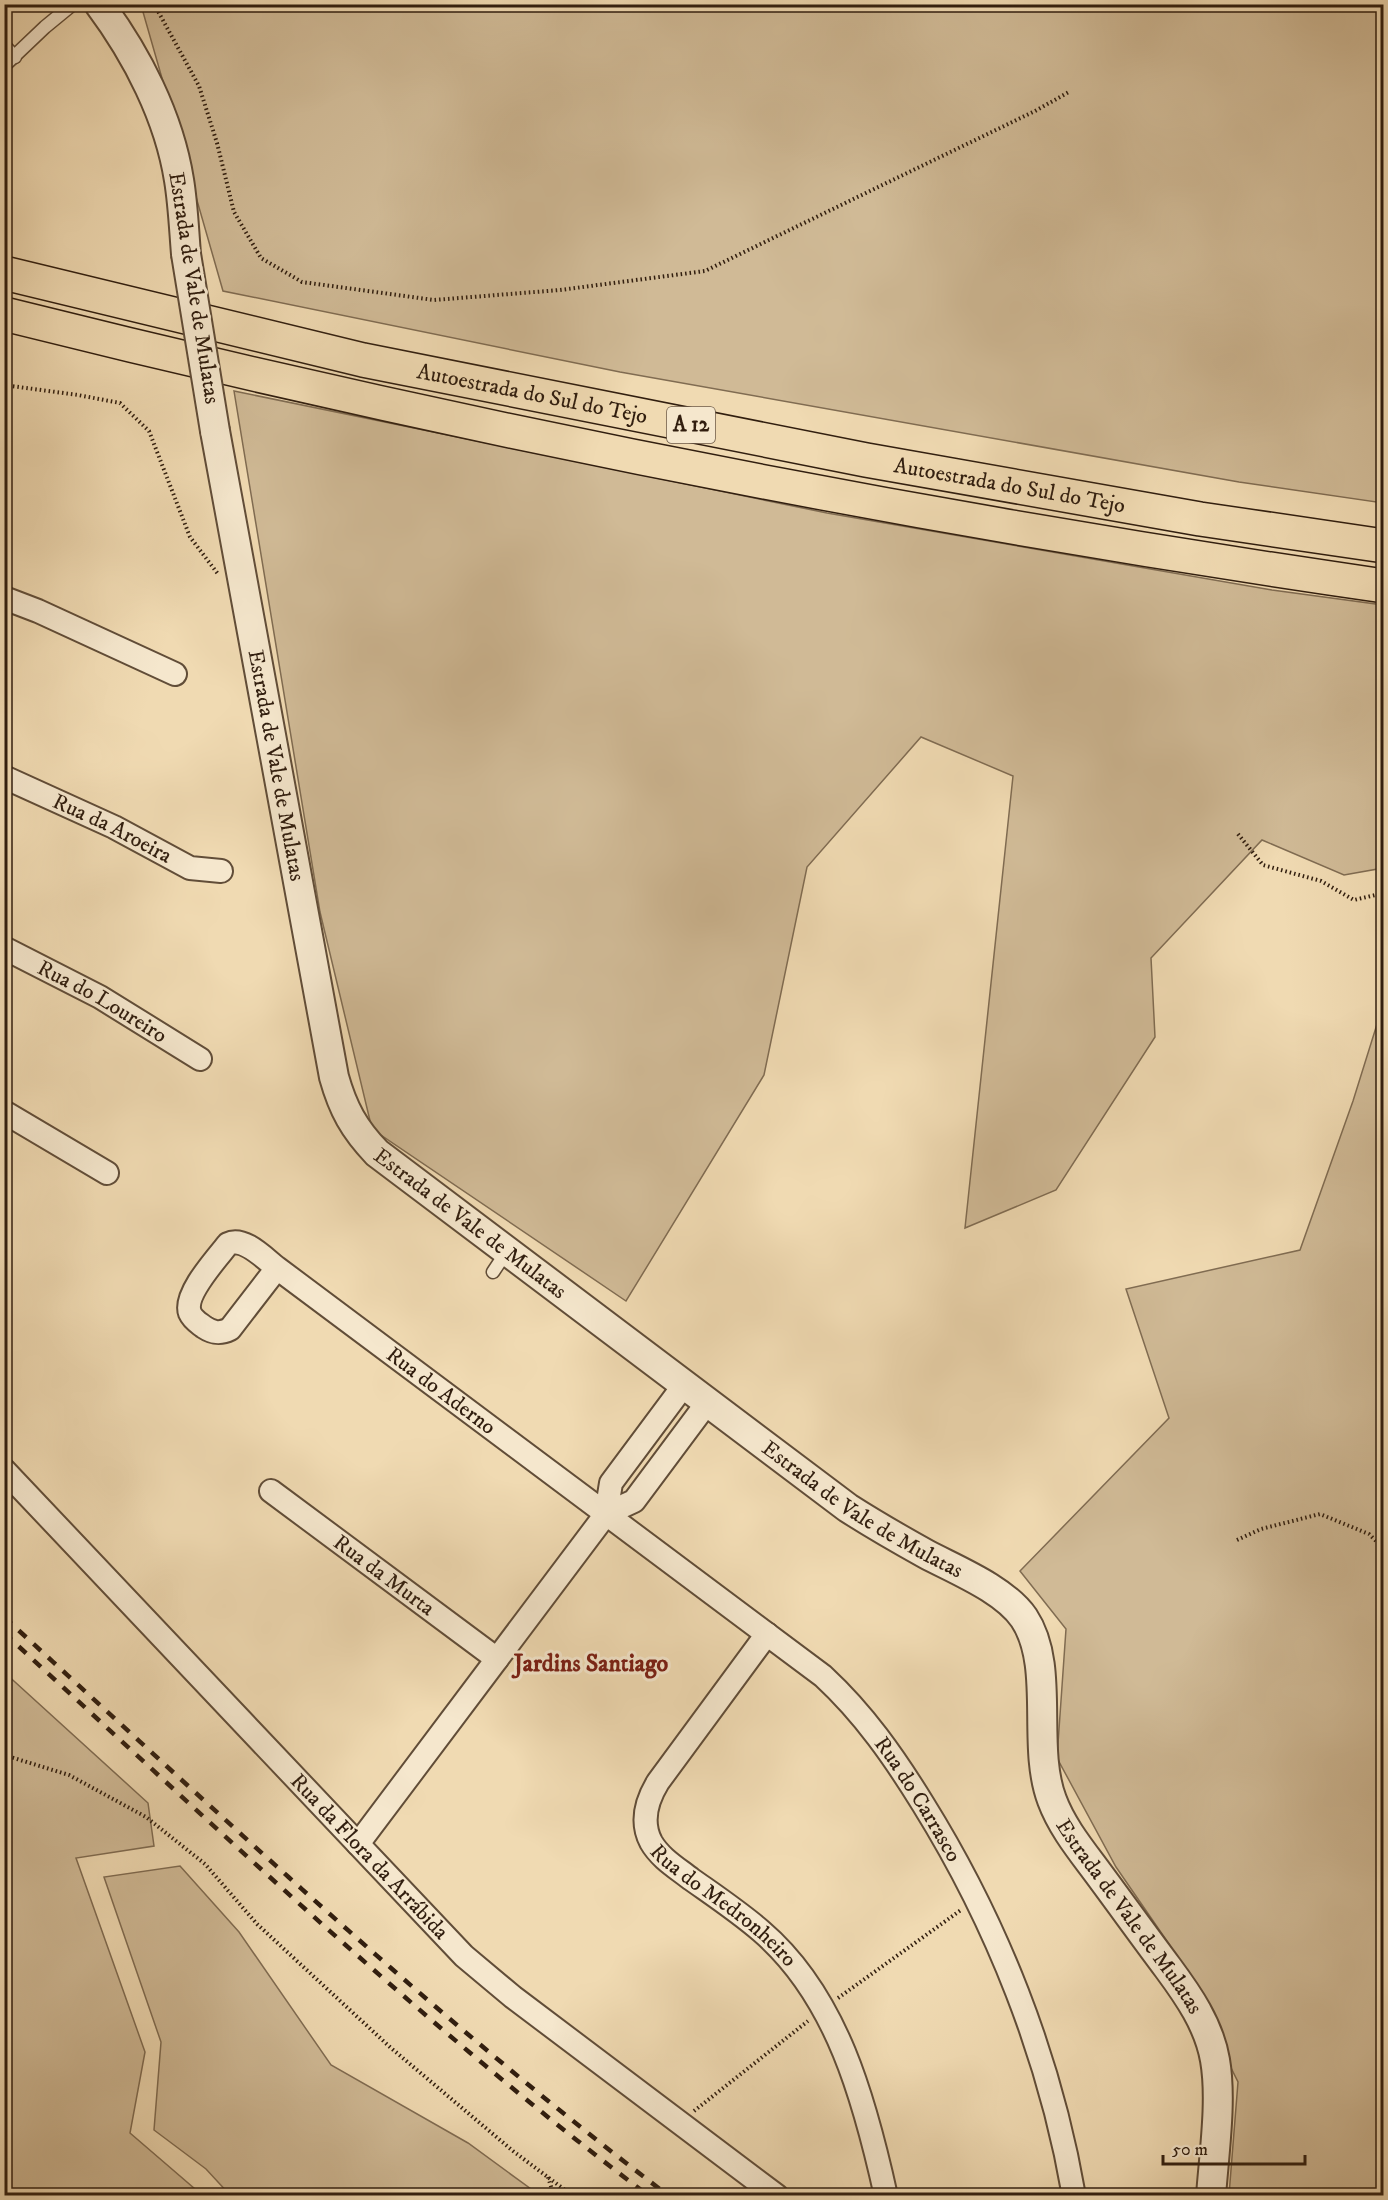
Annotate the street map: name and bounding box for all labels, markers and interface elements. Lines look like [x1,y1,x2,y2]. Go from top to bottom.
street label: Estrada de Vale de Mulatas [162,170,226,406]
street label: Autoestrada do Sul do Tejo [415,358,650,430]
road number: A 12 [667,407,715,443]
street label: Autoestrada do Sul do Tejo [892,452,1127,519]
street label: Estrada de Vale de Mulatas [242,648,311,883]
street label: Rua da Aroeira [49,788,177,870]
street label: Rua do Loureiro [33,954,172,1049]
street label: Estrada de Vale de Mulatas [368,1142,572,1305]
street label: Rua do Aderno [381,1341,501,1440]
street label: Estrada de Vale de Mulatas [757,1434,967,1584]
street label: Rua da Murta [328,1529,441,1622]
district label: Jardins Santiago [511,1649,669,1679]
street label: Rua do Carrasco [869,1731,968,1867]
street label: Rua da Flora da Arrábida [285,1768,455,1945]
street label: Estrada de Vale de Mulatas [1050,1814,1209,2019]
street label: Rua do Medronheiro [644,1838,803,1972]
scale bar [1163,2128,1306,2166]
text: 50 m [1172,2139,1208,2161]

